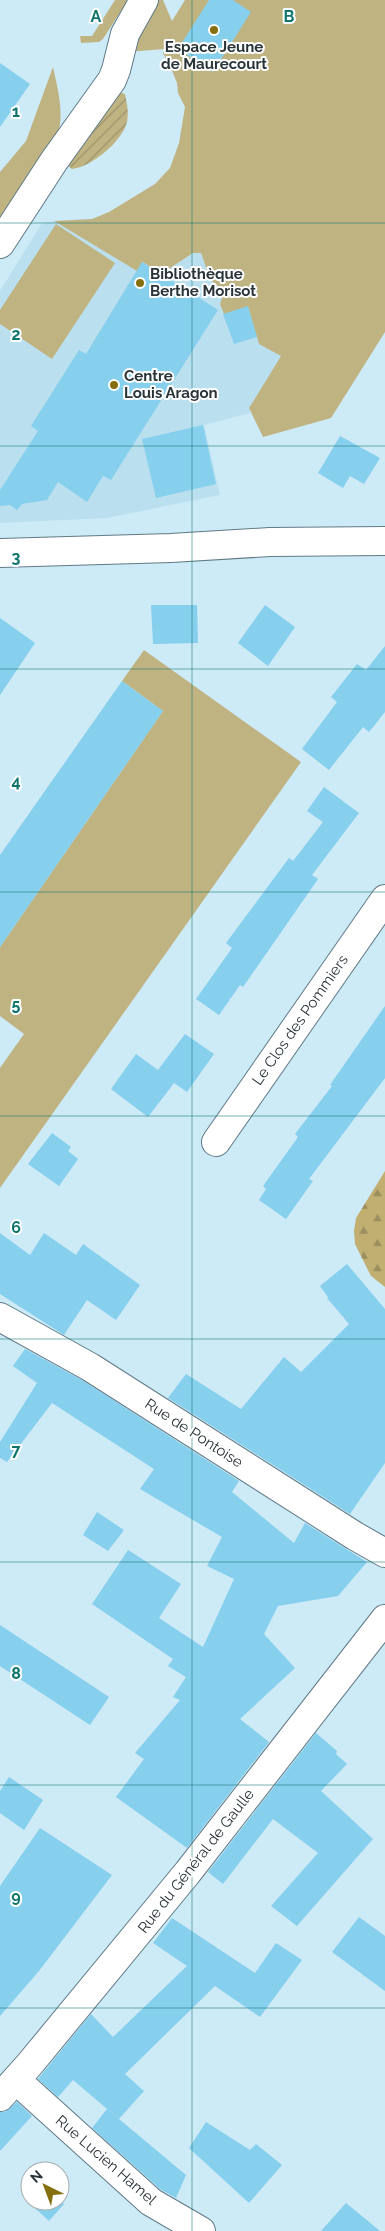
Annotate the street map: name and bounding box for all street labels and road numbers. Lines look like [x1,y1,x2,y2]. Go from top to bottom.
street label: Le Clos des Pommiers [248,951,352,1089]
street label: Rue de Pontoise [142,1395,246,1471]
street label: Rue du Général de Gaulle [134,1785,258,1937]
street label: Rue Lucien Hamel [52,2111,161,2209]

